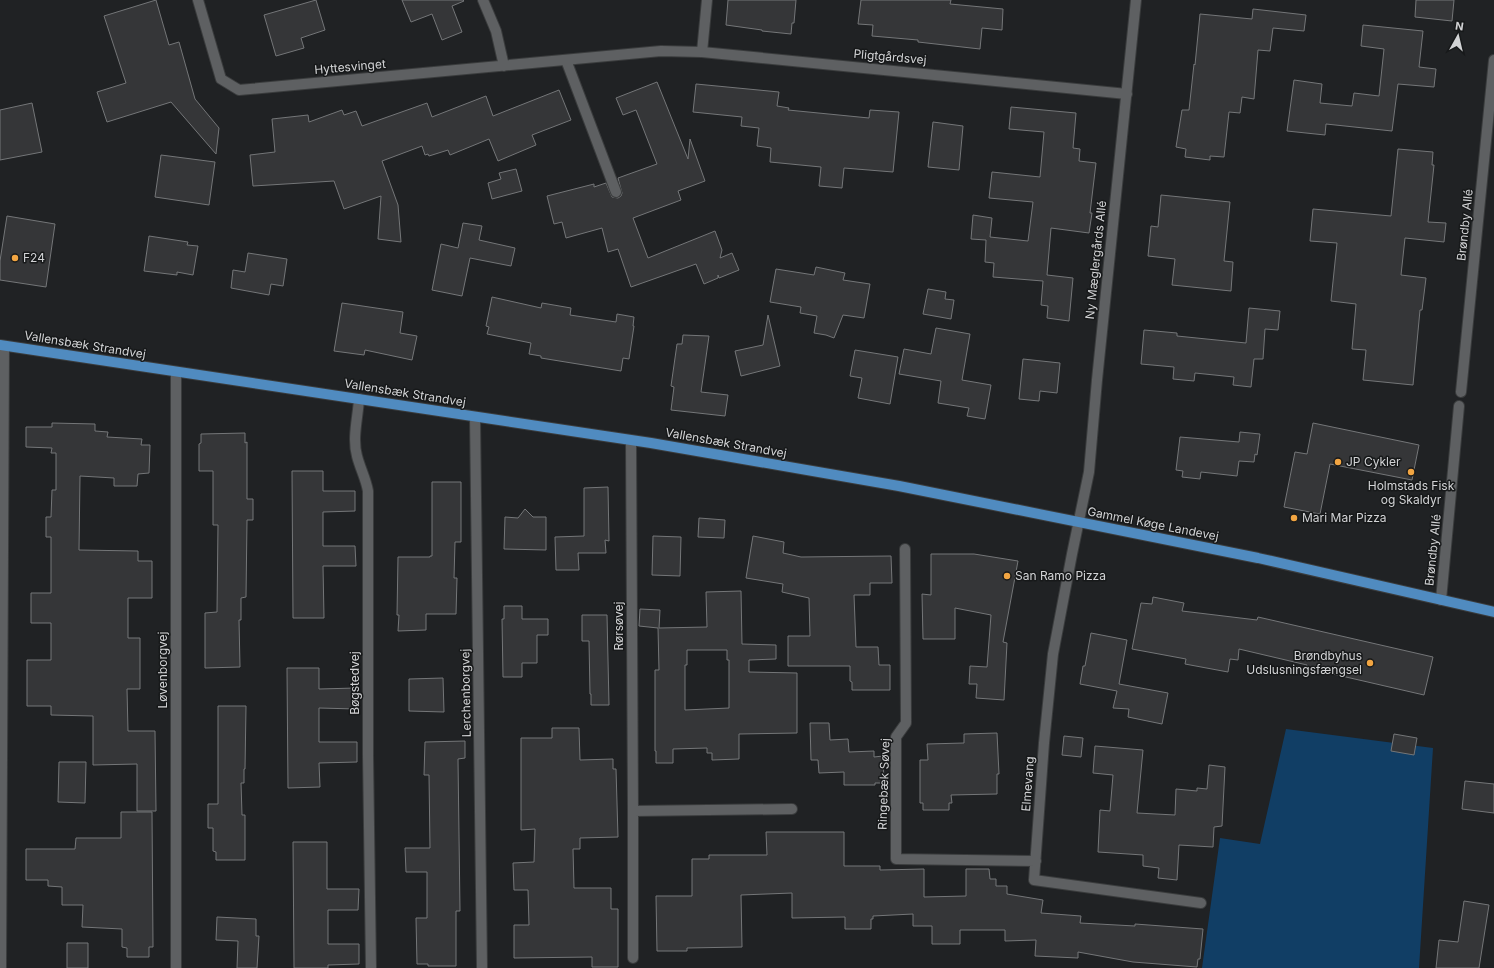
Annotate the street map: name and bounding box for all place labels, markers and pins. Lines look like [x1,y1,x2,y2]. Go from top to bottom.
place label: F24 [23,250,45,265]
marker: F24 [10,253,20,263]
place label: JP Cykler [1346,454,1401,469]
marker: JP Cykler [1333,457,1343,467]
marker: Holmstads Fisk og Skaldyr [1406,467,1416,477]
place label: Holmstads Fisk og Skaldyr [1368,478,1455,507]
place label: Mari Mar Pizza [1302,510,1387,525]
marker: Mari Mar Pizza [1289,513,1299,523]
place label: San Ramo Pizza [1015,568,1106,583]
marker: San Ramo Pizza [1002,571,1012,581]
place label: Brøndbyhus Udslusningsfængsel [1246,648,1362,677]
marker: Brøndbyhus Udslusningsfængsel [1365,658,1375,668]

